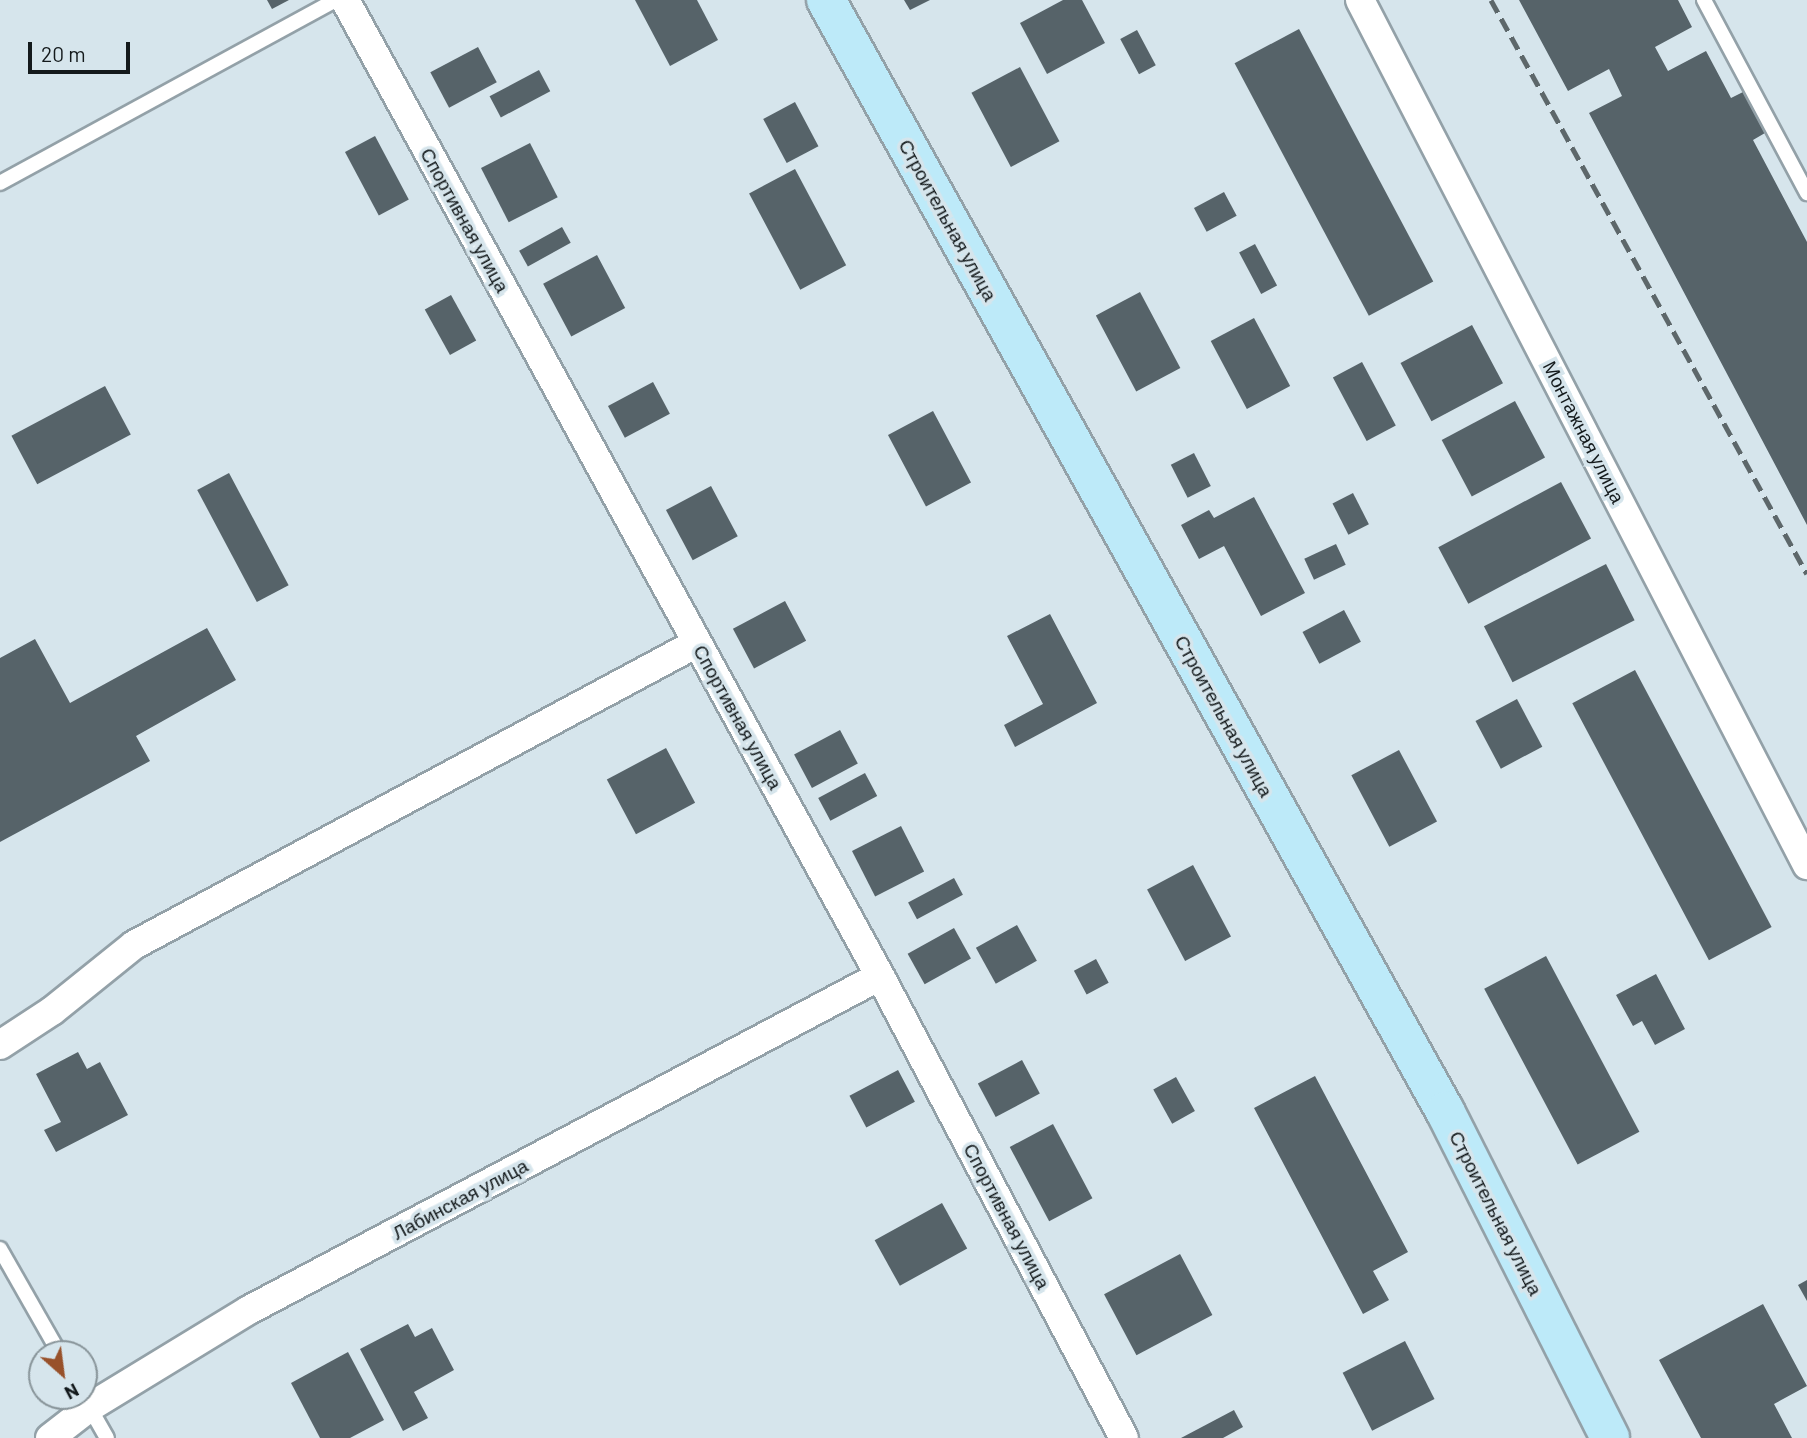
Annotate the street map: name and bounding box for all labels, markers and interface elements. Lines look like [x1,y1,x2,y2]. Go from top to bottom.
scale bar [32,28,133,72]
text: 20 m [41,41,86,66]
street label: Строительная улица [894,135,1002,305]
street label: Спортивная улица [416,144,514,296]
street label: Монтажная улица [1538,357,1630,507]
street label: Строительная улица [1170,631,1278,801]
street label: Спортивная улица [689,641,787,793]
street label: Строительная улица [1445,1127,1547,1299]
street label: Спортивная улица [959,1139,1055,1293]
street label: Лабинская улица [388,1154,532,1244]
north arrow [28,1340,98,1410]
text: N [61,1379,83,1405]

